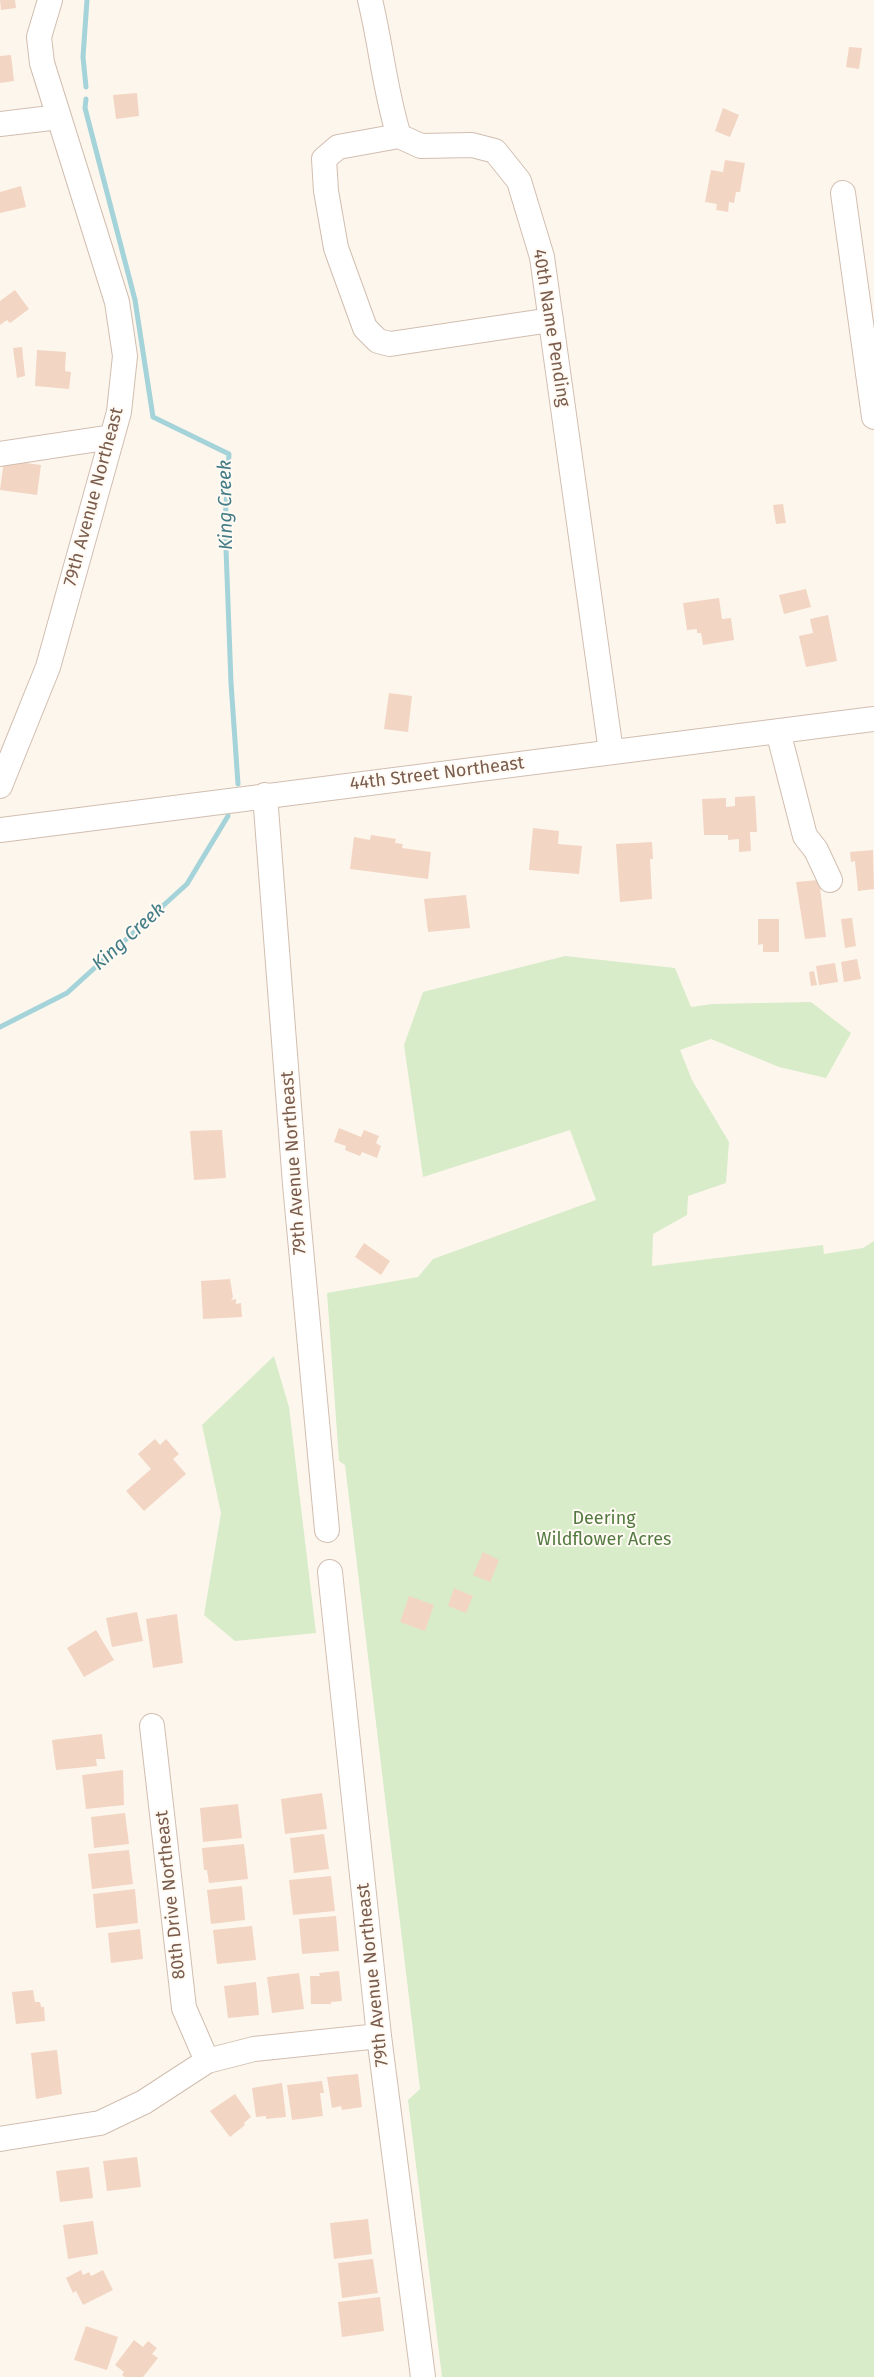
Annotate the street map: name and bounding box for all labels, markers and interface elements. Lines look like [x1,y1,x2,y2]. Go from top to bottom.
street label: 40th Name Pending [528,248,574,408]
street label: 79th Avenue Northeast [60,405,128,589]
water label: King Creek [214,460,238,550]
street label: 44th Street Northeast [349,753,525,795]
water label: King Creek [88,898,170,976]
street label: 79th Avenue Northeast [277,1070,311,1256]
park label: Deering Wildflower Acres [537,1508,671,1550]
street label: 80th Drive Northeast [151,1809,191,1981]
street label: 79th Avenue Northeast [353,1882,393,2068]

